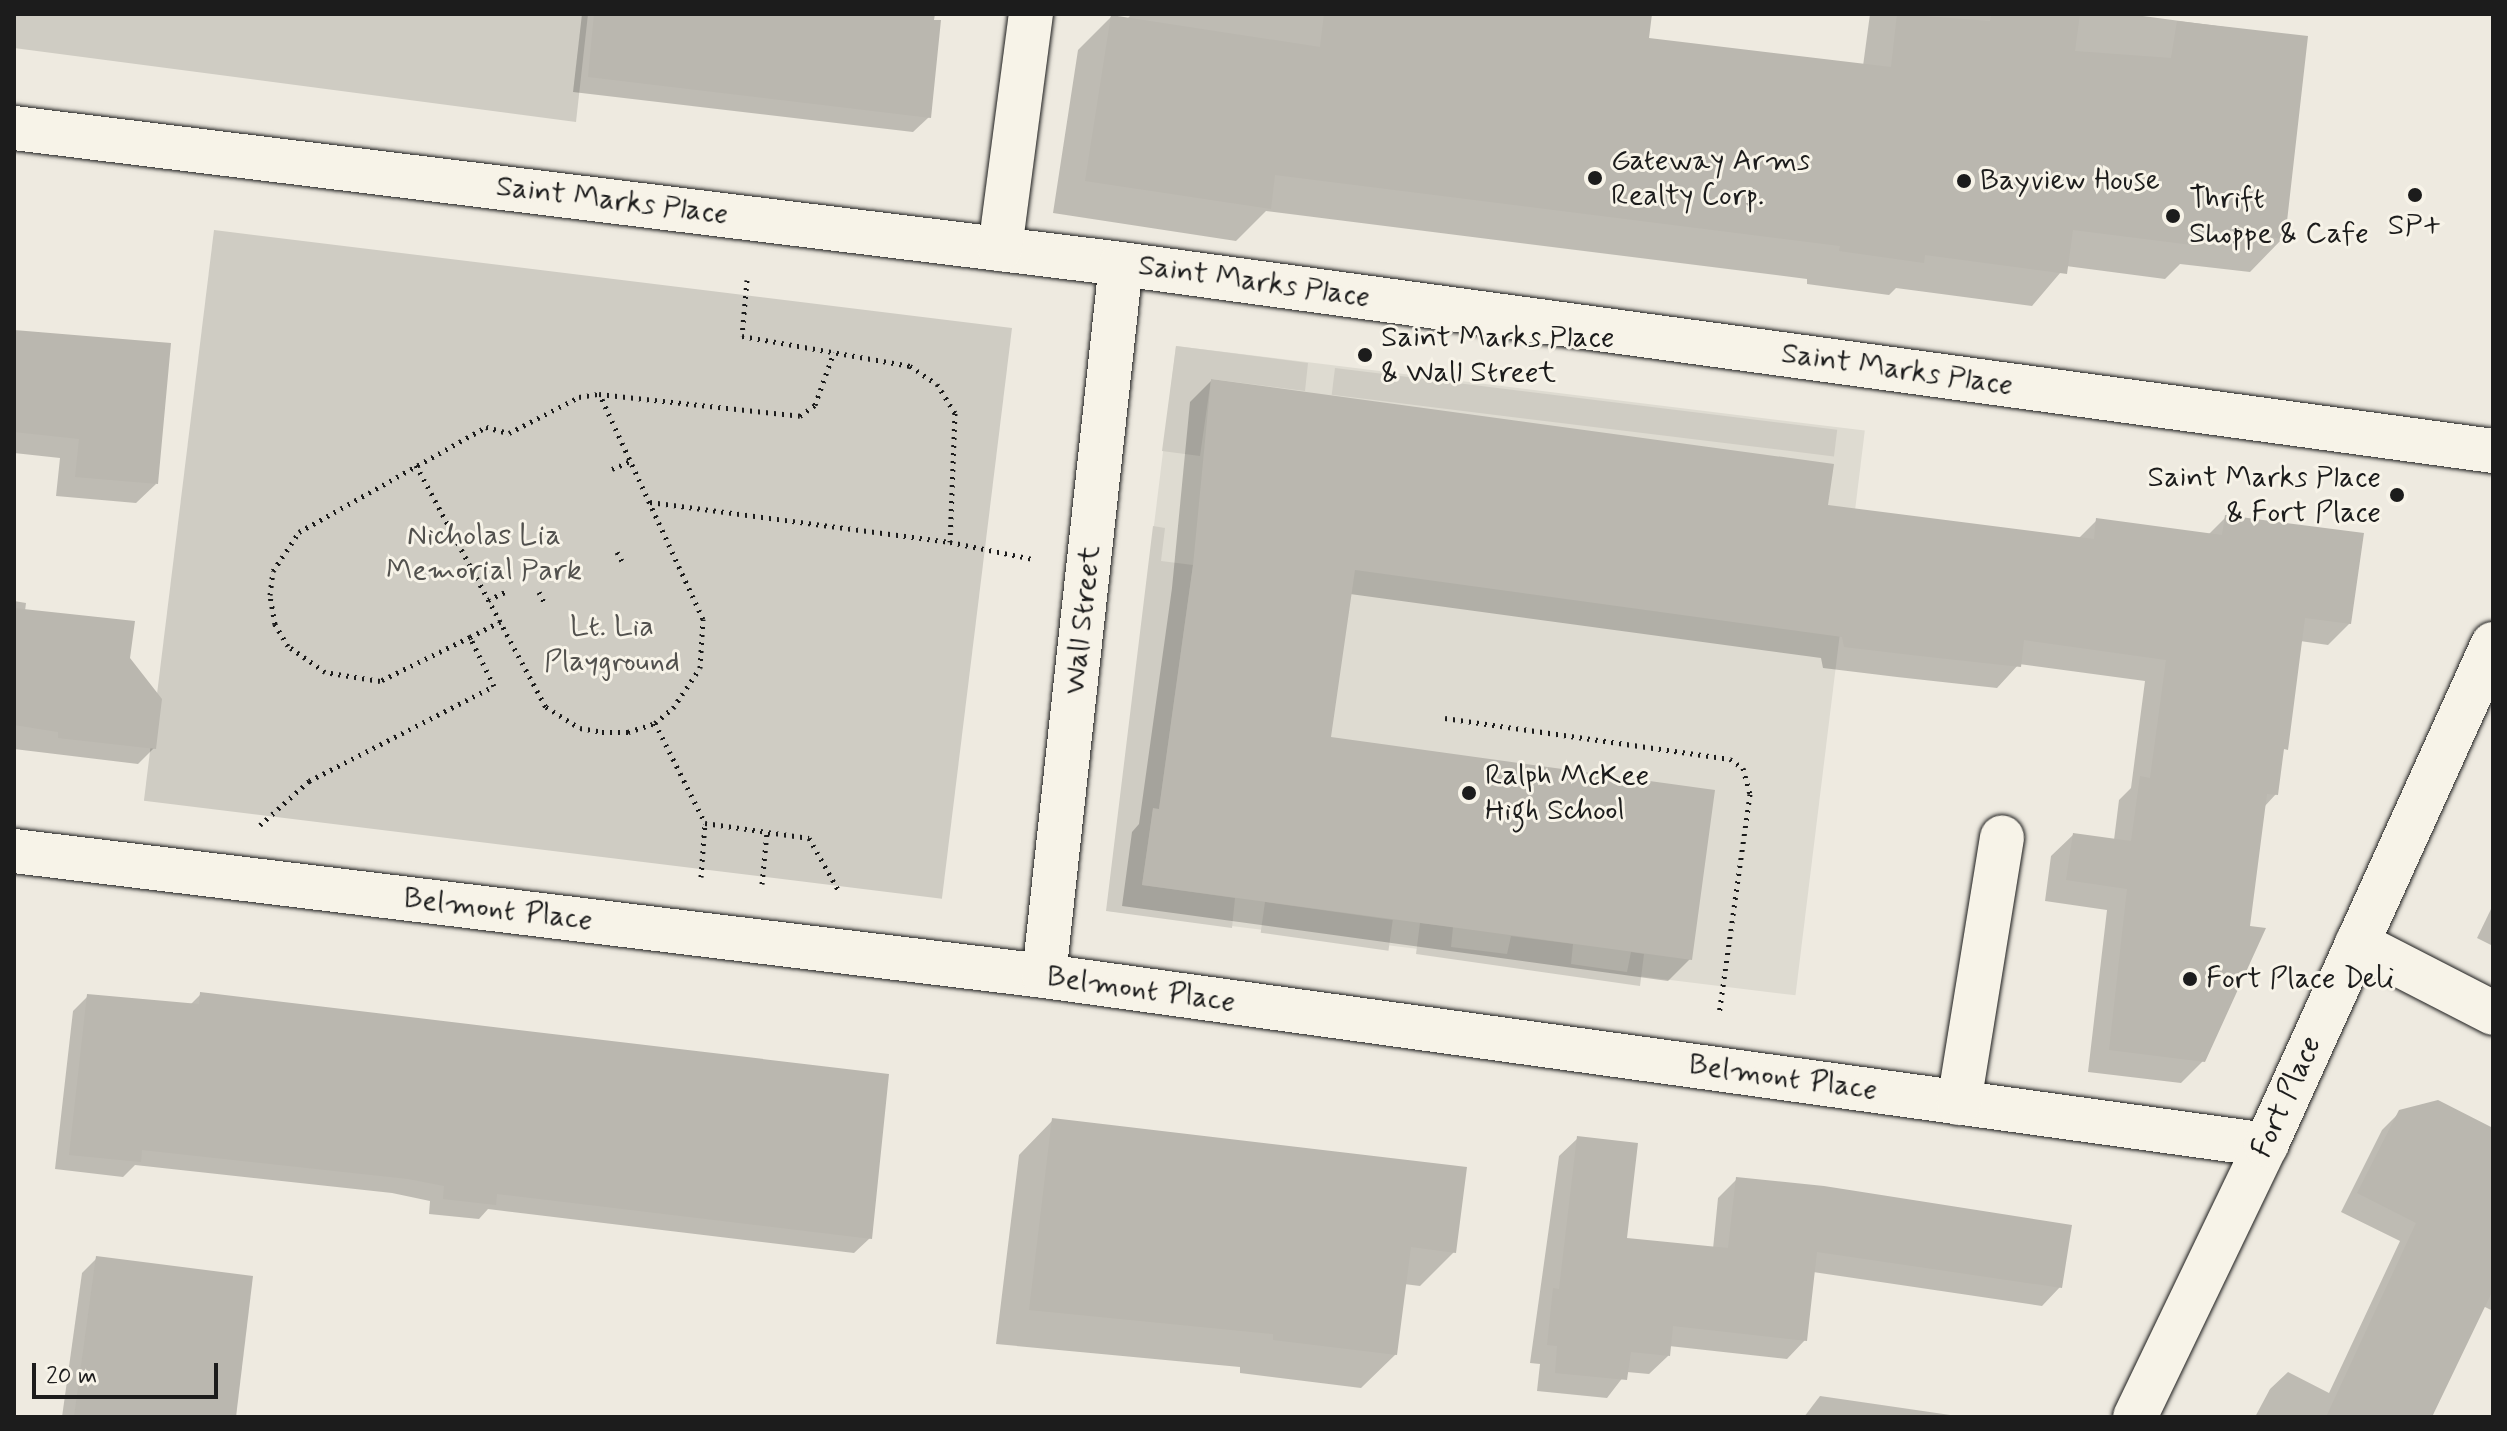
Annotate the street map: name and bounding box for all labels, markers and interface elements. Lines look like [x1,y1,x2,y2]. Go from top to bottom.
place label: Gateway Arms Realty Corp. [1611,143,1805,214]
place label: Bayview House [1980,163,2164,199]
street label: Saint Marks Place [494,169,730,233]
marker: Gateway Arms Realty Corp. [1586,169,1604,187]
marker: Bayview House [1955,172,1973,190]
place label: Thrift Shoppe & Cafe [2189,181,2369,252]
marker: SP+ [2406,186,2424,204]
marker: Thrift Shoppe & Cafe [2164,207,2182,225]
place label: SP+ [2388,208,2442,244]
street label: Saint Marks Place [1136,248,1372,316]
place label: Saint Marks Place & Wall Street [1381,320,1615,390]
street label: Saint Marks Place [1779,336,2015,404]
marker: Saint Marks Place & Wall Street [1356,346,1374,364]
place label: Saint Marks Place & Fort Place [2147,460,2381,530]
marker: Saint Marks Place & Fort Place [2388,486,2406,504]
park label: Nicholas Lia Memorial Park [387,518,581,588]
street label: Wall Street [1057,544,1109,696]
park label: Lt. Lia Playground [544,609,680,680]
place label: Ralph McKee High School [1485,758,1646,828]
marker: Ralph McKee High School [1460,784,1478,802]
street label: Belmont Place [403,881,593,939]
street label: Belmont Place [1046,959,1236,1021]
place label: Fort Place Deli [2206,961,2395,997]
marker: Fort Place Deli [2181,970,2199,988]
street label: Fort Place [2244,1031,2330,1163]
street label: Belmont Place [1688,1047,1878,1109]
scale bar [36,1347,222,1397]
text: 20 m [46,1361,97,1392]

